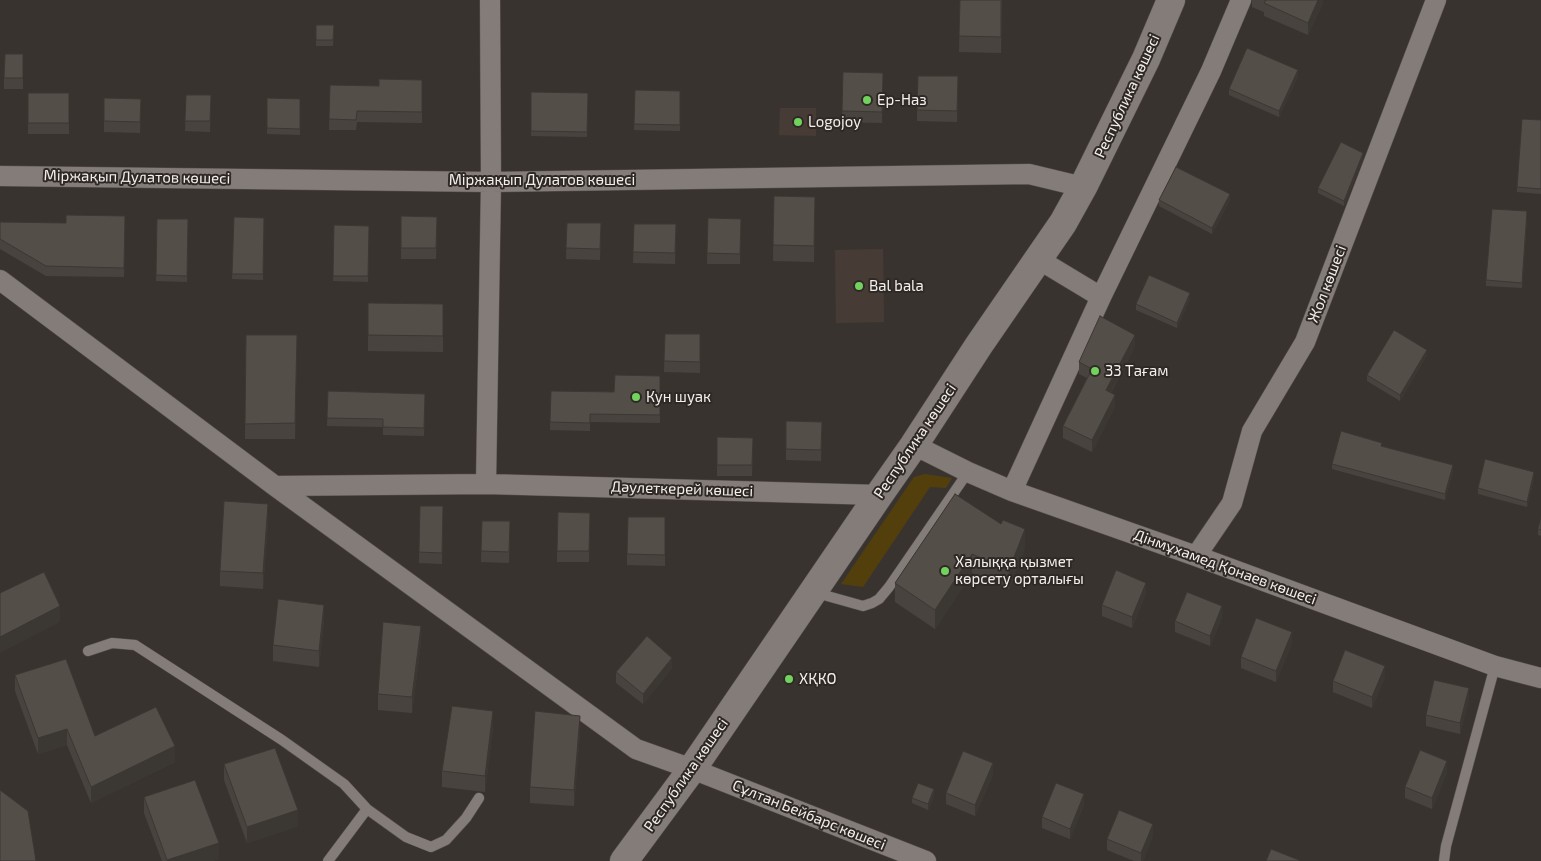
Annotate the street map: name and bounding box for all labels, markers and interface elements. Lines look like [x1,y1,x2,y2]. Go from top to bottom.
street label: Республика көшесі [1090,31,1164,161]
place label: Ер-Наз [877,91,927,109]
marker: Ер-Наз [861,94,873,106]
place label: Logojoy [808,113,861,131]
marker: Logojoy [792,116,804,128]
street label: Міржақып Дулатов көшесі [44,166,230,188]
street label: Міржақып Дулатов көшесі [449,171,635,189]
street label: Жол көшесі [1304,243,1350,325]
place label: Bal bala [869,277,924,295]
marker: Bal bala [853,280,865,292]
place label: 33 Тағам [1105,362,1168,380]
marker: 33 Тағам [1089,365,1101,377]
street label: Республика көшесі [870,380,960,502]
place label: Кун шуак [646,388,711,406]
marker: Кун шуак [630,391,642,403]
street label: Дәулеткерей көшесі [611,478,753,500]
street label: Дінмұхамед Қонаев көшесі [1131,526,1319,608]
place label: Халыққа қызмет көрсету орталығы [955,553,1084,588]
marker: Халыққа қызмет көрсету орталығы [939,565,951,577]
place label: ХҚКО [799,670,837,688]
marker: ХҚКО [783,673,795,685]
street label: Республика көшесі [640,715,732,835]
street label: Сұлтан Бейбарс көшесі [730,776,888,854]

